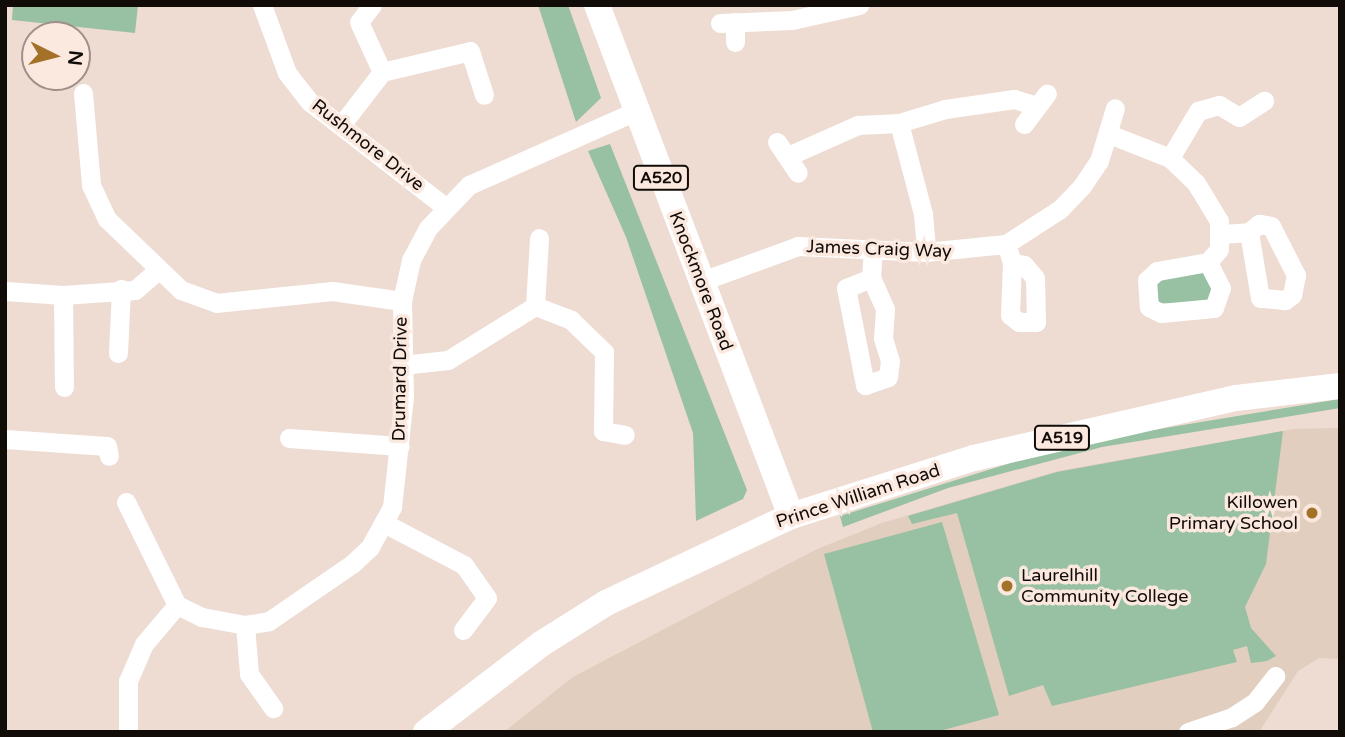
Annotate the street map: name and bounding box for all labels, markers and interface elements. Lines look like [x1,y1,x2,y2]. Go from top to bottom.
north arrow [21,21,91,91]
text: N [63,49,87,67]
street label: Rushmore Drive [308,94,428,196]
road number: A520 [631,166,691,190]
street label: Knockmore Road [664,208,738,354]
street label: James Craig Way [806,236,952,262]
street label: Drumard Drive [388,316,412,442]
road number: A519 [1032,426,1092,450]
street label: Prince William Road [773,459,943,533]
place label: Killowen Primary School [1169,492,1298,534]
marker: Killowen Primary School [1304,505,1320,521]
place label: Laurelhill Community College [1021,565,1189,608]
marker: Laurelhill Community College [999,578,1015,594]

